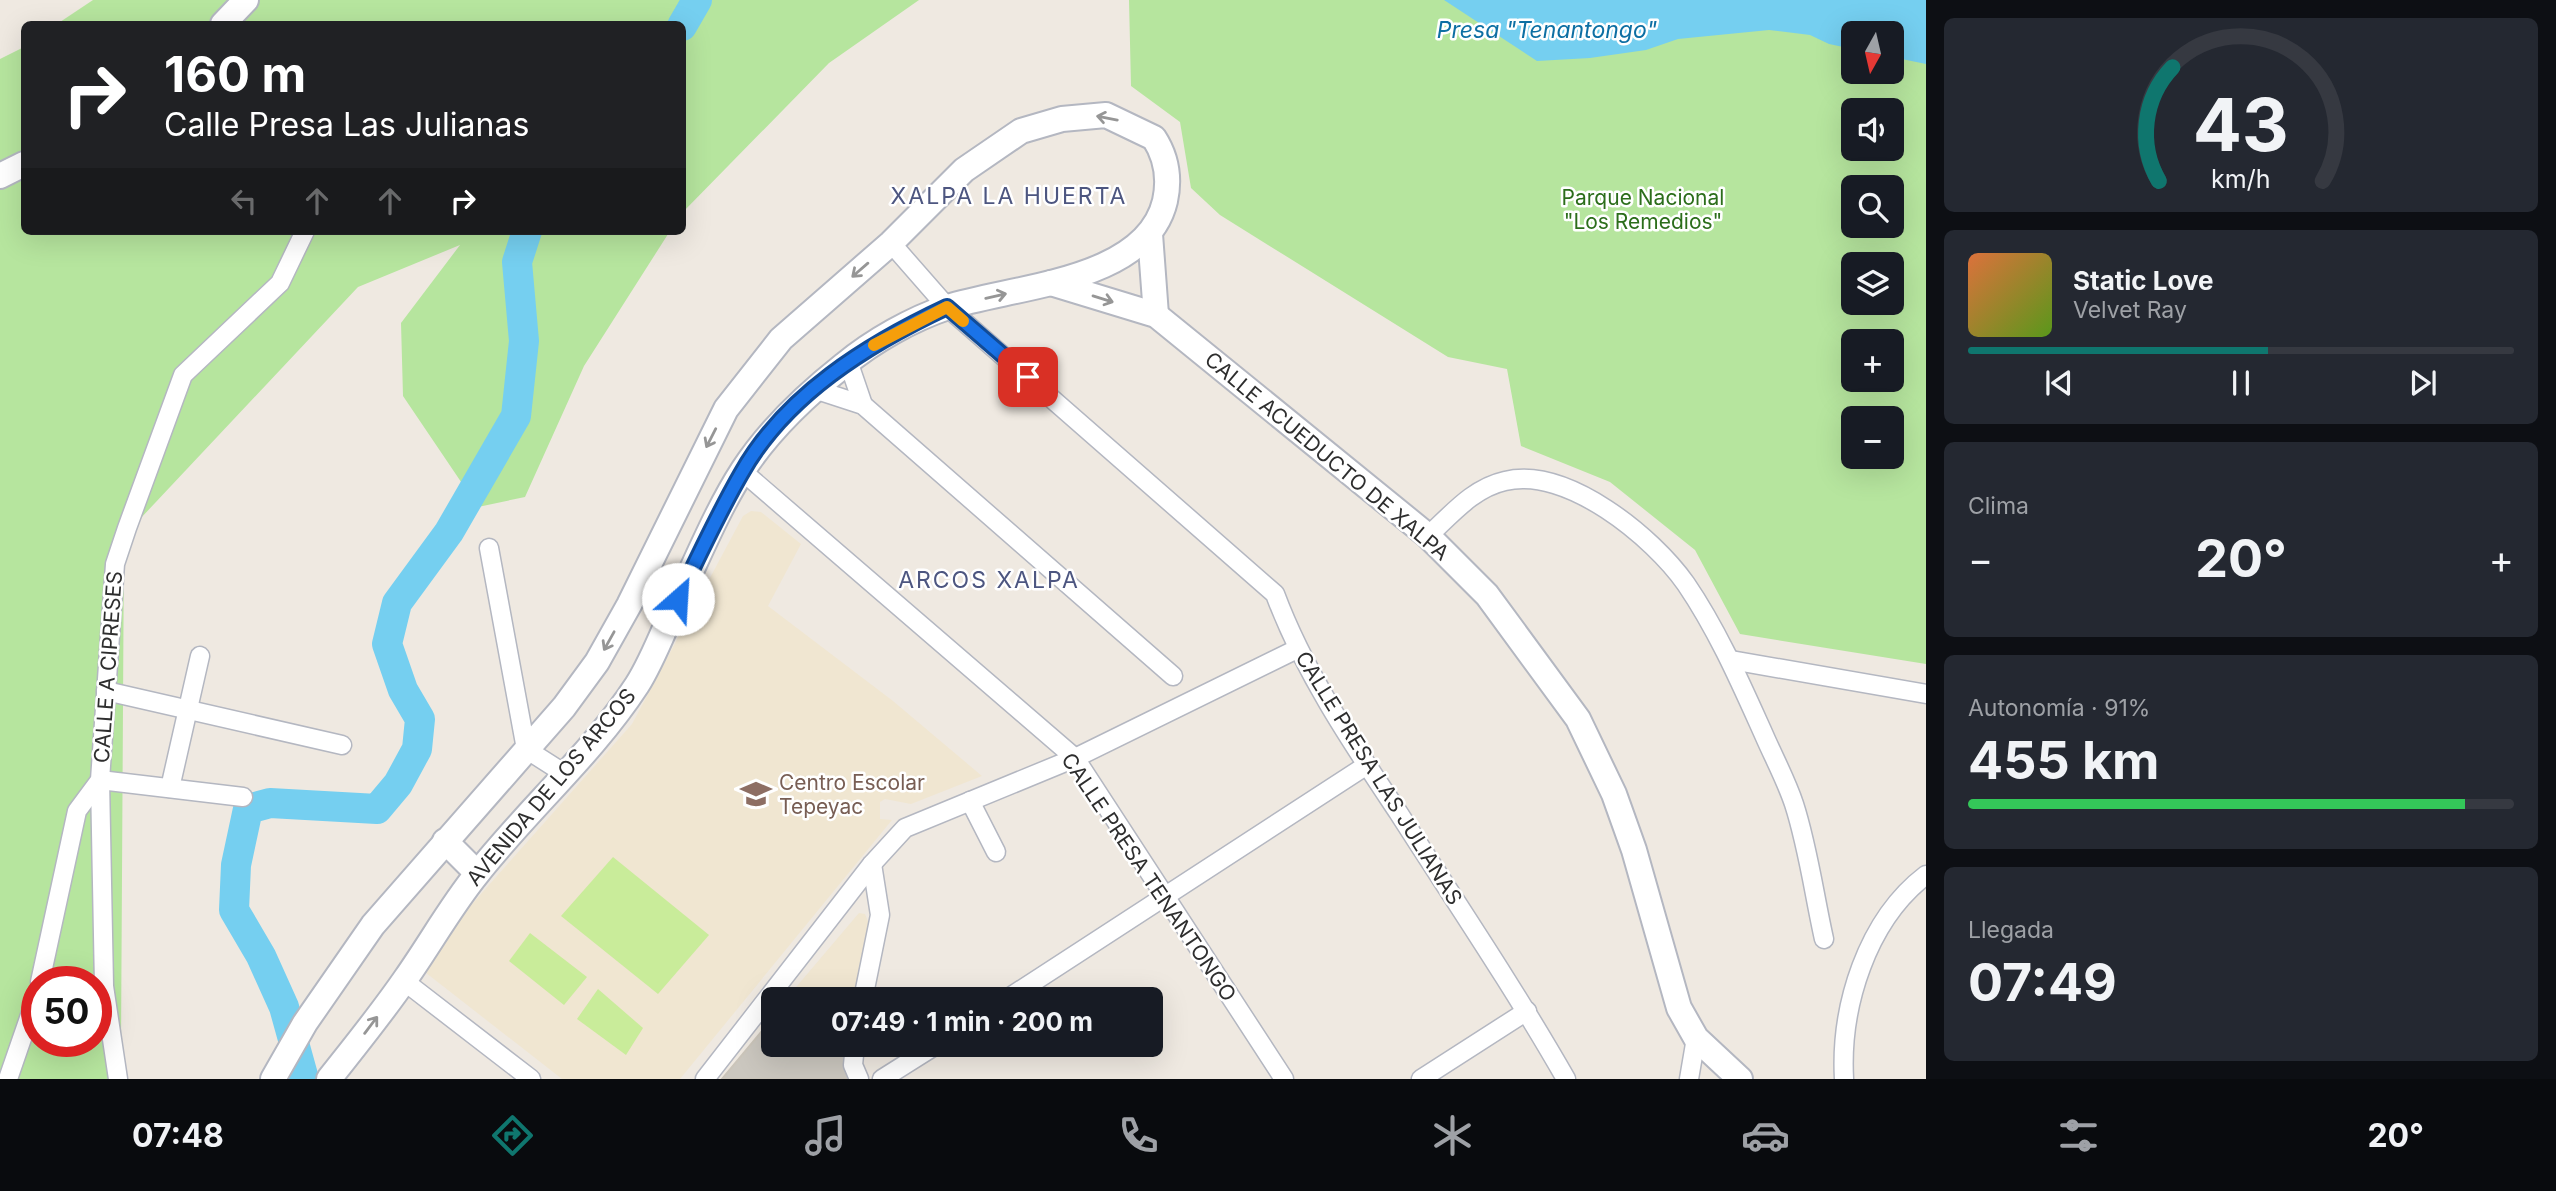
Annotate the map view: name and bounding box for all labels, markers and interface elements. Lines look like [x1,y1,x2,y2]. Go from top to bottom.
water label: Presa "Tenantongo" [1437,16,1657,44]
north arrow [1841,21,1904,84]
map controls [1841,21,1904,469]
text: 160 m [164,45,306,104]
icon: right [49,49,140,140]
text: 43 [2193,80,2289,169]
button: sound [1841,98,1904,161]
text: Calle Presa Las Julianas [164,105,529,144]
one-way arrow [1096,110,1119,124]
text: km/h [2211,164,2271,194]
button: search [1841,175,1904,238]
icon: left [225,182,263,220]
icon: ahead [298,182,336,220]
icon: ahead [371,182,409,220]
icon: right [444,182,482,220]
district label: XALPA LA HUERTA [891,182,1127,210]
park label: Parque Nacional "Los Remedios" [1562,185,1724,234]
button: layers [1841,252,1904,315]
one-way arrow [852,262,870,278]
text: Static Love [2073,265,2214,296]
one-way arrow [984,289,1007,302]
one-way arrow [1092,294,1114,306]
text: Velvet Ray [2073,296,2187,324]
button: + [1841,329,1904,392]
pin [998,347,1058,407]
street label: CALLE ACUEDUCTO DE XALPA [1200,347,1454,565]
icon: arrive [1009,358,1047,396]
icon: previous [2040,364,2078,402]
icon: pause [2222,364,2260,402]
icon: next [2404,364,2442,402]
button: − [1841,406,1904,469]
one-way arrow [703,427,717,448]
text: Clima [1968,492,2029,520]
text: 20° [2195,527,2287,590]
text: − [1968,536,1993,582]
text: + [2489,536,2514,582]
position arrow [641,562,715,636]
district label: ARCOS XALPA [898,566,1080,594]
street label: CALLE A CIPRESES [89,570,127,764]
one-way arrow [602,631,616,651]
street label: CALLE PRESA LAS JULIANAS [1290,647,1468,909]
street label: AVENIDA DE LOS ARCOS [461,683,641,891]
text: Autonomía · 91% [1968,694,2150,722]
text: 455 km [1968,729,2160,792]
street label: CALLE PRESA TENANTONGO [1056,748,1242,1006]
place label: Centro Escolar Tepeyac [779,770,925,819]
school or university icon: Centro Escolar Tepeyac [739,777,773,811]
text: Llegada [1968,916,2054,944]
text: 07:49 [1968,951,2117,1014]
speed limit sign: 50 [21,966,112,1057]
text: 07:49 · 1 min · 200 m [831,1006,1093,1037]
one-way arrow [363,1016,378,1034]
icon: directions [488,1111,537,1160]
icon: music [801,1111,850,1160]
icon: phone [1114,1111,1163,1160]
icon: climate [1428,1111,1477,1160]
icon: car [1741,1111,1790,1160]
icon: filters [2054,1111,2103,1160]
text: 07:48 [132,1116,224,1155]
text: 20° [2367,1116,2424,1155]

